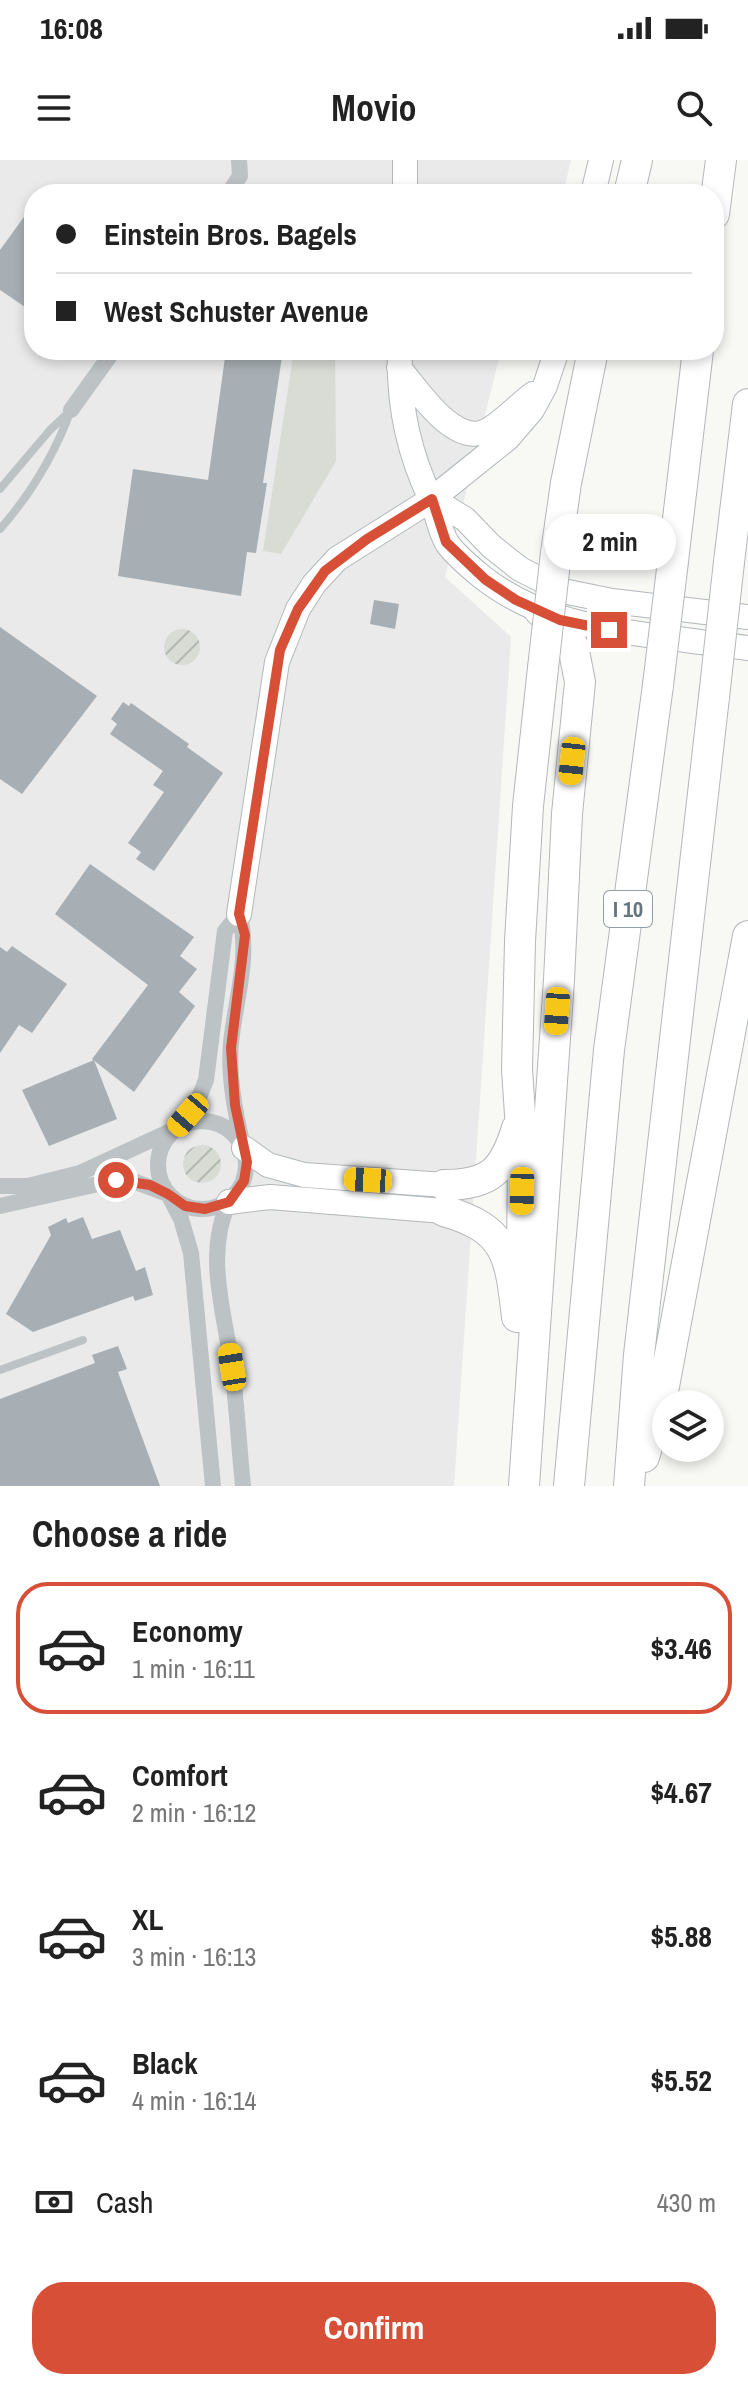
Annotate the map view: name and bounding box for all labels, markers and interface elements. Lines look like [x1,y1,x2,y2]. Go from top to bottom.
text: 16:08 [40,8,103,48]
text: Movio [331,84,417,132]
icon: menu [32,86,76,130]
icon: search [672,86,716,130]
text: Einstein Bros. Bagels [104,214,357,254]
text: West Schuster Avenue [104,291,368,331]
callout: 2 min [543,514,675,570]
text: 2 min [582,524,638,559]
route end [591,612,627,648]
car [558,736,586,786]
road number: I 10 [604,891,652,927]
car [543,986,571,1036]
car [163,1089,213,1141]
route start [98,1162,134,1198]
car [343,1167,393,1193]
car [510,1167,534,1215]
car [216,1341,248,1393]
map controls [652,1390,724,1462]
button: layers [652,1390,724,1462]
text: Choose a ride [32,1510,227,1558]
text: Economy [132,1611,243,1651]
icon: car [36,1612,108,1684]
text: $3.46 [650,1628,712,1668]
text: 1 min · 16:11 [132,1651,255,1686]
text: Comfort [132,1755,228,1795]
icon: car [36,1756,108,1828]
text: $4.67 [650,1772,712,1812]
text: 2 min · 16:12 [132,1795,256,1830]
text: XL [132,1899,163,1939]
icon: car [36,1900,108,1972]
text: $5.88 [650,1916,712,1956]
text: 3 min · 16:13 [132,1939,256,1974]
text: Black [132,2043,198,2083]
icon: car [36,2044,108,2116]
text: $5.52 [650,2060,712,2100]
text: 4 min · 16:14 [132,2083,256,2118]
icon: cash [32,2180,76,2224]
text: Cash [96,2182,153,2222]
text: 430 m [657,2185,716,2220]
button: Confirm [32,2282,716,2374]

